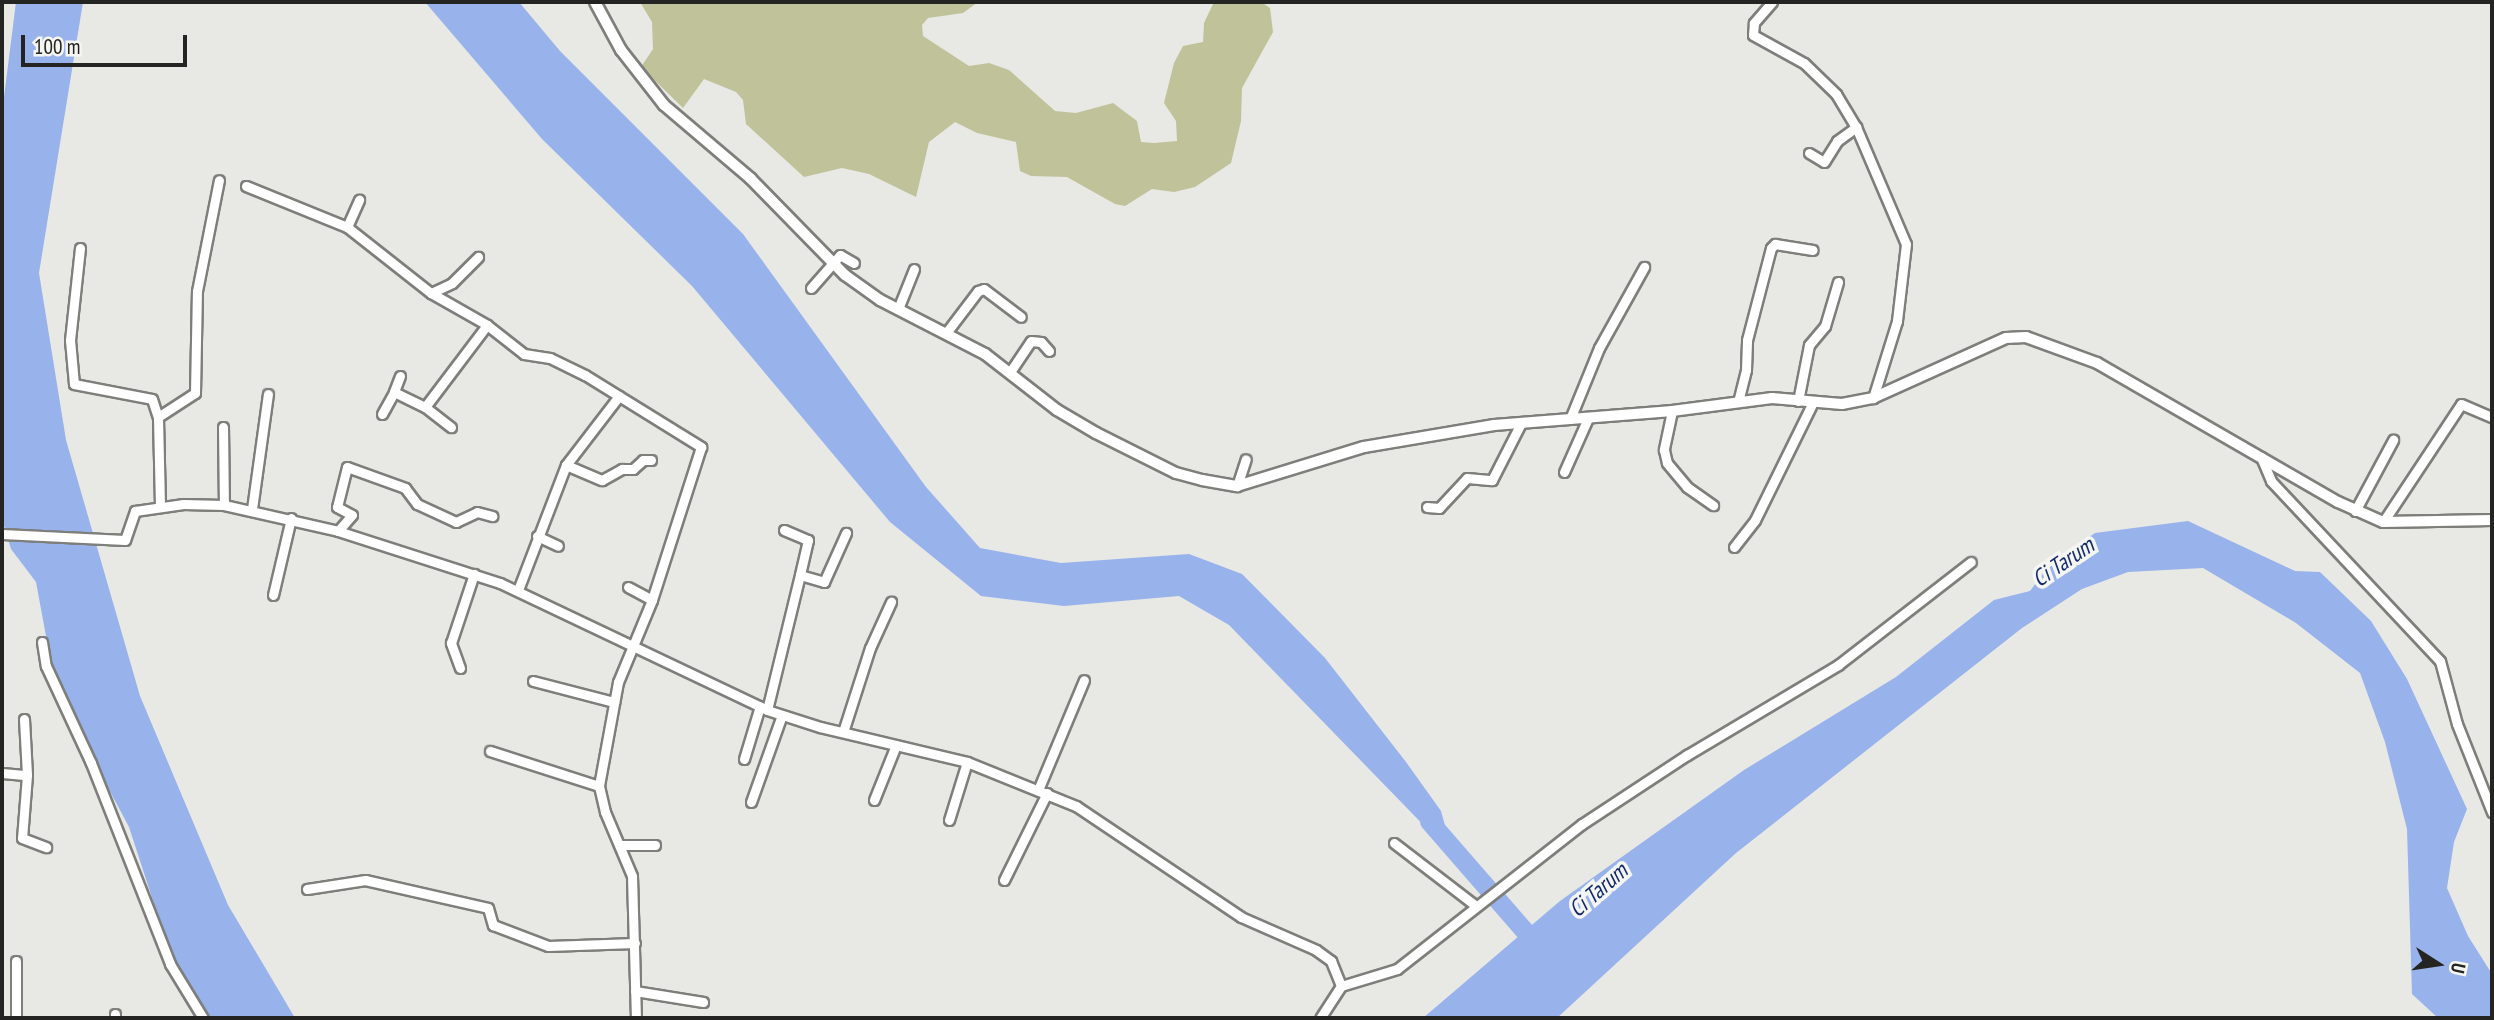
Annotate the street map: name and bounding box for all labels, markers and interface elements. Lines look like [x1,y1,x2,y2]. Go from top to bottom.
scale bar [24,21,191,65]
text: 100 m [34,33,80,60]
water label: Ci Tarum [2027,531,2099,593]
water label: Ci Tarum [1563,857,1633,923]
north arrow [2403,929,2473,999]
text: U [2446,961,2471,976]

